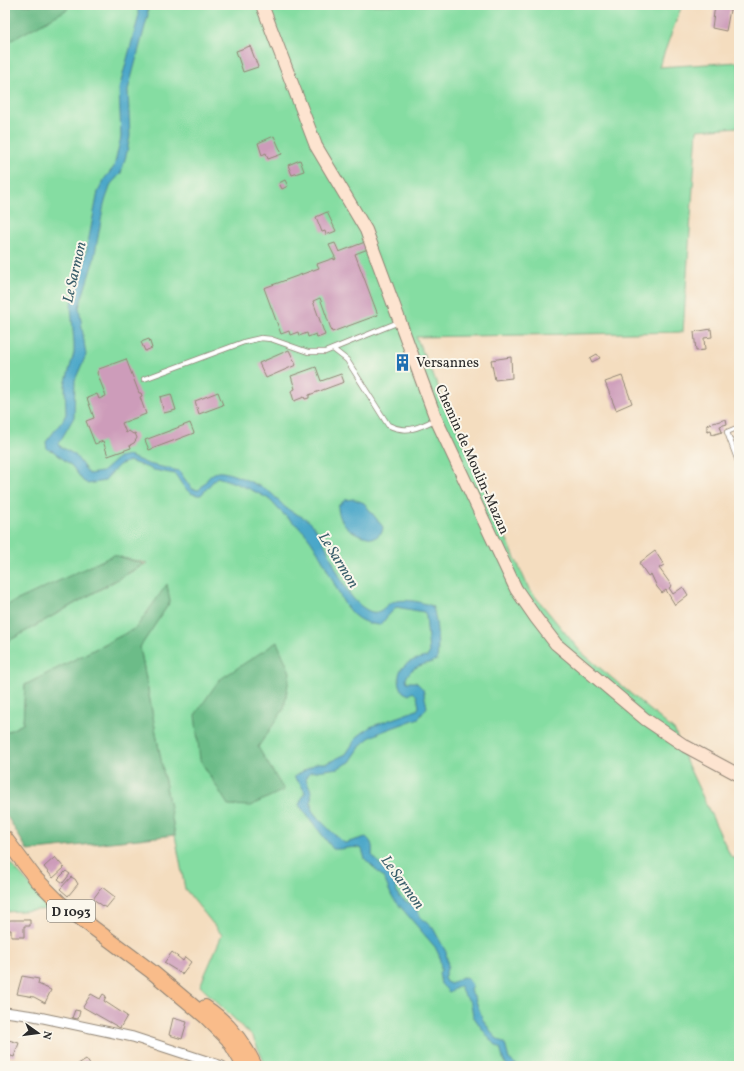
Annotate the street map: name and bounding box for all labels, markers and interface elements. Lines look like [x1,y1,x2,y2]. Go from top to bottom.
water label: Le Sarmon [58,239,93,305]
building icon: Versannes [393,352,413,372]
place label: Versannes [416,354,479,373]
street label: Chemin de Moulin-Mazan [430,382,513,537]
water label: Le Sarmon [312,529,363,593]
water label: Le Sarmon [375,852,429,914]
road number: D 1093 [47,900,95,922]
north arrow [18,1013,58,1053]
text: N [38,1029,54,1041]

